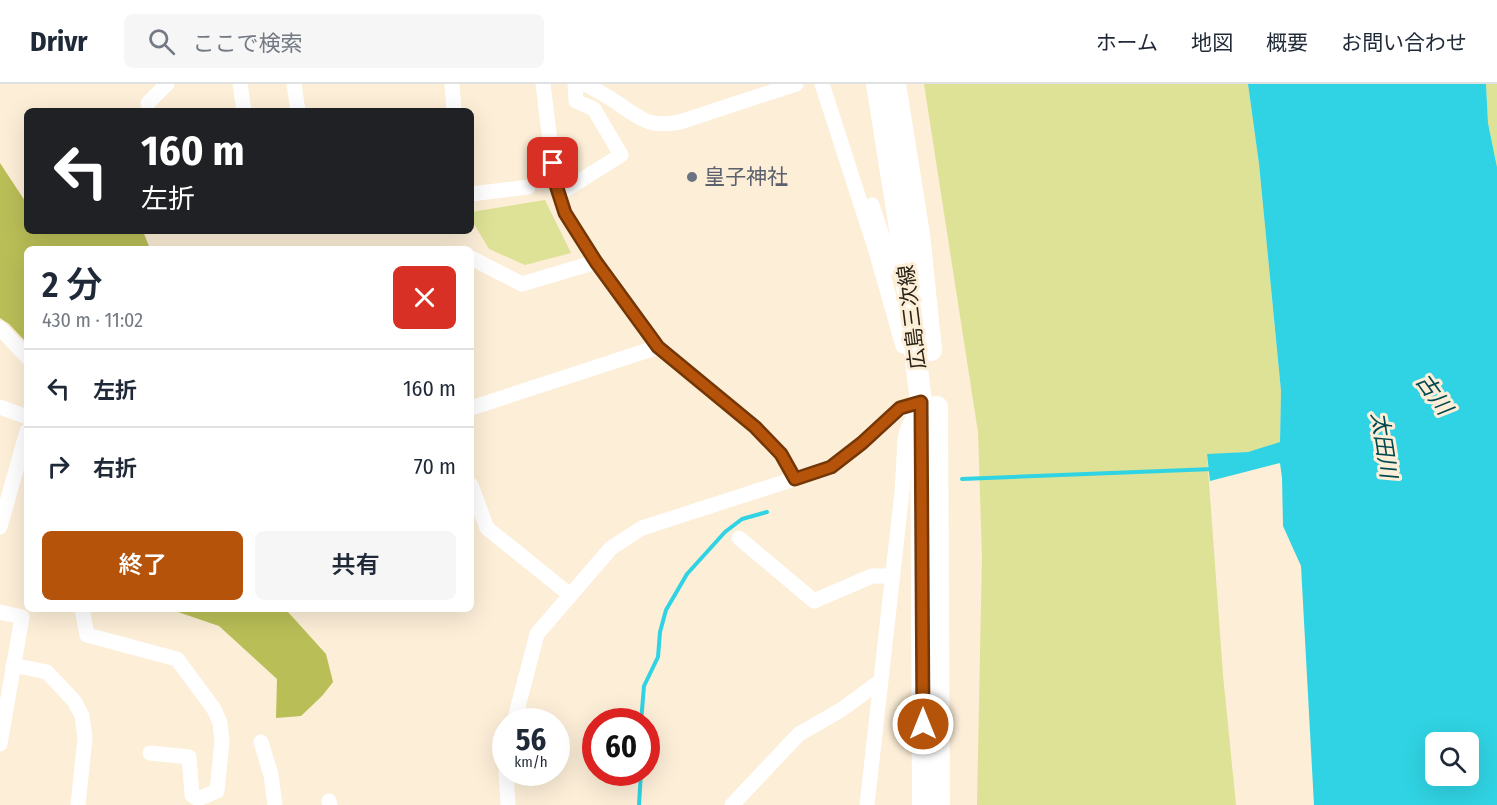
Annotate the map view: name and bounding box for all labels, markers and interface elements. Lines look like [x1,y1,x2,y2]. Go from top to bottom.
search box [124,14,544,68]
text: Drivr [30,25,88,58]
icon: search [145,25,178,58]
text: ここで検索 [193,30,303,57]
text: ホーム [1096,30,1158,56]
text: 地図 [1191,30,1233,56]
text: 概要 [1266,30,1308,56]
text: お問い合わせ [1341,30,1467,56]
text: 160 m [141,126,244,176]
icon: left [42,132,120,210]
pin [527,137,578,188]
icon: arrive [536,146,569,179]
place label: 皇子神社 [704,164,788,190]
marker: 皇子神社 [685,170,699,184]
text: 左折 [141,183,195,215]
text: 2 分 [42,263,102,307]
street label: 広島三次線 [893,263,931,371]
button: close [393,266,456,329]
text: 430 m · 11:02 [42,308,143,332]
water label: 古川 [1410,368,1459,421]
icon: left [42,372,75,405]
text: 160 m [403,375,456,402]
text: 左折 [93,377,137,404]
water label: 太田川 [1366,410,1403,482]
icon: right [42,450,75,483]
text: 70 m [414,453,456,480]
text: 右折 [93,455,137,482]
button: 終了 [42,531,243,600]
button: 共有 [255,531,456,600]
position arrow [891,692,955,756]
speed limit sign: 60 [582,708,660,786]
text: 56 [516,722,546,758]
map controls [1425,732,1479,786]
button: search [1425,732,1479,786]
text: km/h [514,753,548,771]

